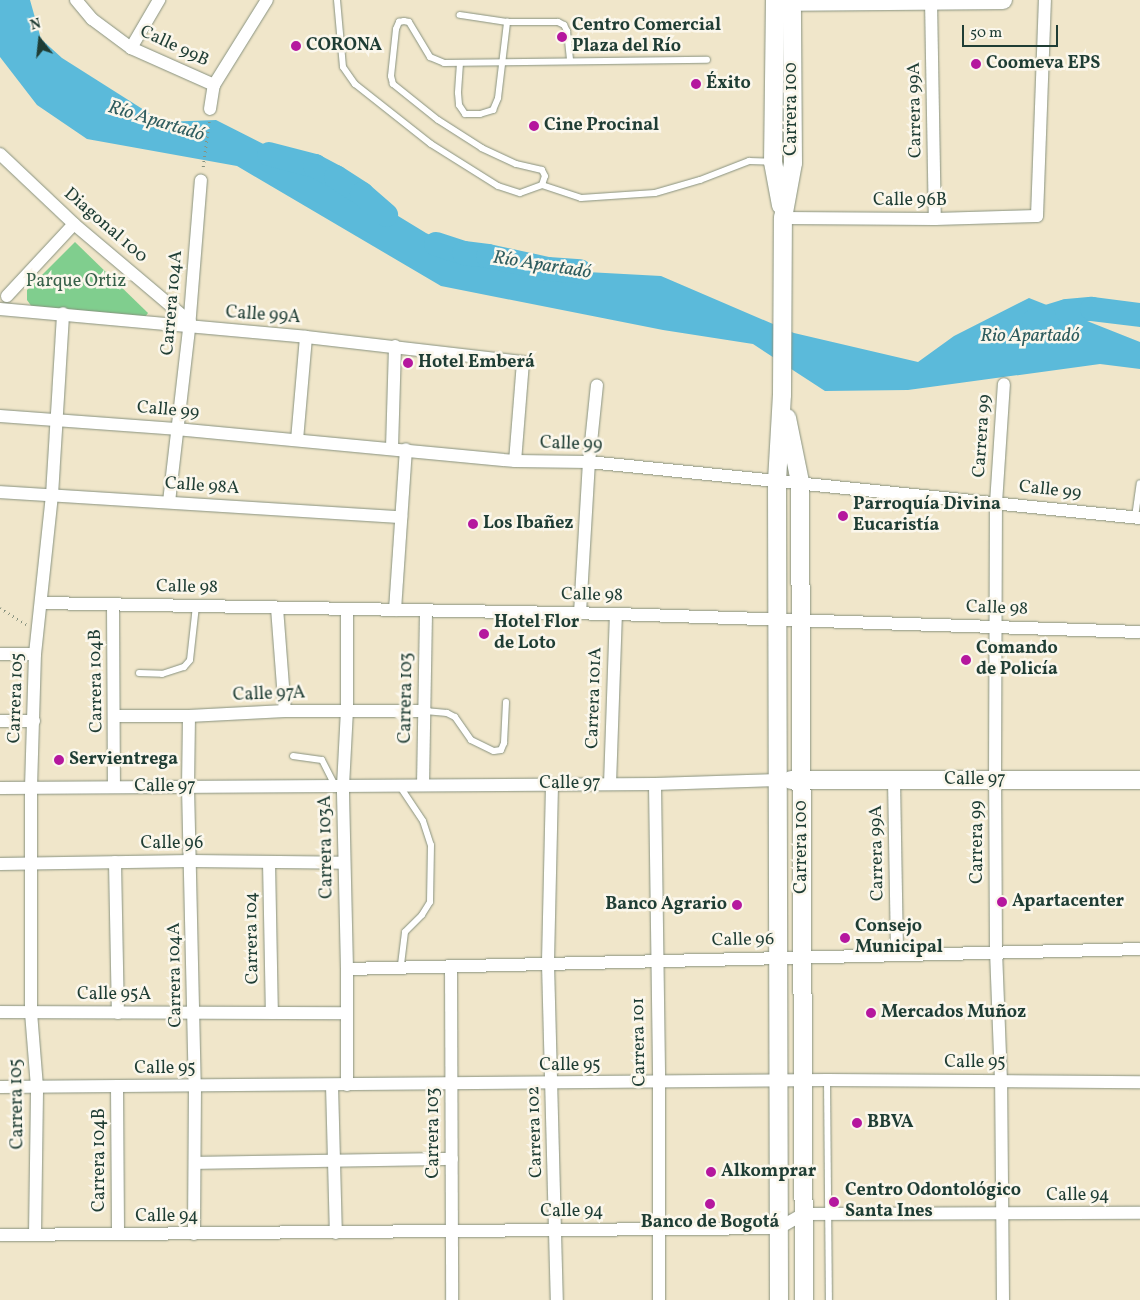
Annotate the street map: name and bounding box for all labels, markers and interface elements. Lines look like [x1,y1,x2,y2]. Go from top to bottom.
north arrow [15,15,65,65]
text: N [28,15,43,36]
scale bar [965,15,1061,47]
place label: Centro Comercial Plaza del Río [572,16,721,58]
street label: Calle 99B [136,22,212,72]
text: 50 m [970,23,1002,44]
marker: Centro Comercial Plaza del Río [556,31,568,43]
place label: CORONA [306,35,382,57]
marker: CORONA [290,40,302,52]
place label: Coomeva EPS [986,53,1100,75]
marker: Coomeva EPS [970,58,982,70]
street label: Carrera 100 [781,62,803,156]
street label: Carrera 99A [904,62,928,158]
place label: Éxito [706,73,751,95]
marker: Éxito [690,78,702,90]
water label: Río Apartadó [105,97,207,147]
place label: Cine Procinal [544,115,659,137]
marker: Cine Procinal [528,120,540,132]
street label: Diagonal 100 [59,184,151,268]
street label: Calle 96B [873,190,947,212]
water label: Río Apartadó [491,247,593,285]
street label: Carrera 104A [158,250,188,356]
park label: Parque Ortiz [26,271,126,293]
street label: Calle 99A [225,303,301,329]
water label: Rio Apartadó [980,326,1080,348]
place label: Hotel Emberá [418,352,535,374]
marker: Hotel Emberá [402,357,414,369]
street label: Carrera 99 [969,394,997,478]
street label: Calle 99 [136,398,200,424]
street label: Calle 99 [539,433,603,457]
street label: Calle 98A [164,474,240,500]
street label: Calle 99 [1018,477,1082,505]
place label: Parroquía Divina Eucaristía [853,495,1001,538]
marker: Parroquía Divina Eucaristía [837,510,849,522]
place label: Los Ibañez [483,513,574,535]
marker: Los Ibañez [467,518,479,530]
street label: Calle 98 [156,577,218,599]
street label: Calle 98 [561,585,623,607]
street label: Calle 98 [966,597,1028,621]
place label: Hotel Flor de Loto [494,613,579,656]
marker: Hotel Flor de Loto [478,628,490,640]
street label: Carrera 104B [85,629,109,733]
place label: Comando de Policía [976,639,1058,682]
street label: Carrera 101A [582,647,608,749]
street label: Carrera 105 [5,652,29,744]
street label: Carrera 103 [395,652,419,744]
marker: Comando de Policía [960,654,972,666]
street label: Calle 97A [232,683,306,707]
place label: Servientrega [69,749,178,771]
marker: Servientrega [53,754,65,766]
street label: Calle 97 [944,769,1006,791]
street label: Calle 97 [539,773,601,795]
street label: Calle 97 [134,776,196,798]
street label: Carrera 103A [315,795,339,899]
street label: Carrera 100 [791,800,813,894]
street label: Carrera 99 [967,800,989,884]
street label: Carrera 99A [866,805,890,901]
street label: Calle 96 [141,833,203,855]
place label: Apartacenter [1012,891,1124,913]
street label: Carrera 104 [241,892,265,984]
place label: Banco Agrario [605,894,727,916]
marker: Apartacenter [996,896,1008,908]
marker: Banco Agrario [731,899,743,911]
place label: Consejo Municipal [855,917,943,960]
street label: Carrera 104A [164,922,188,1028]
street label: Calle 96 [711,930,775,952]
marker: Consejo Municipal [839,932,851,944]
street label: Calle 95A [77,984,151,1006]
street label: Carrera 101 [628,997,652,1087]
place label: Mercados Muñoz [881,1002,1026,1024]
marker: Mercados Muñoz [865,1007,877,1019]
street label: Calle 95 [944,1052,1006,1074]
street label: Calle 95 [539,1055,601,1077]
street label: Carrera 105 [6,1058,30,1150]
street label: Calle 95 [134,1058,196,1080]
street label: Carrera 102 [524,1086,548,1178]
street label: Carrera 103 [423,1087,445,1179]
street label: Carrera 104B [89,1108,111,1212]
place label: BBVA [867,1112,914,1134]
marker: BBVA [851,1117,863,1129]
place label: Alkomprar [721,1161,816,1183]
marker: Alkomprar [705,1166,717,1178]
place label: Centro Odontológico Santa Ines [845,1181,1021,1224]
street label: Calle 94 [1046,1185,1110,1207]
marker: Centro Odontológico Santa Ines [827,1195,841,1209]
marker: Banco de Bogotá [704,1198,716,1210]
street label: Calle 94 [540,1201,604,1223]
street label: Calle 94 [135,1206,199,1228]
place label: Banco de Bogotá [641,1212,779,1234]

